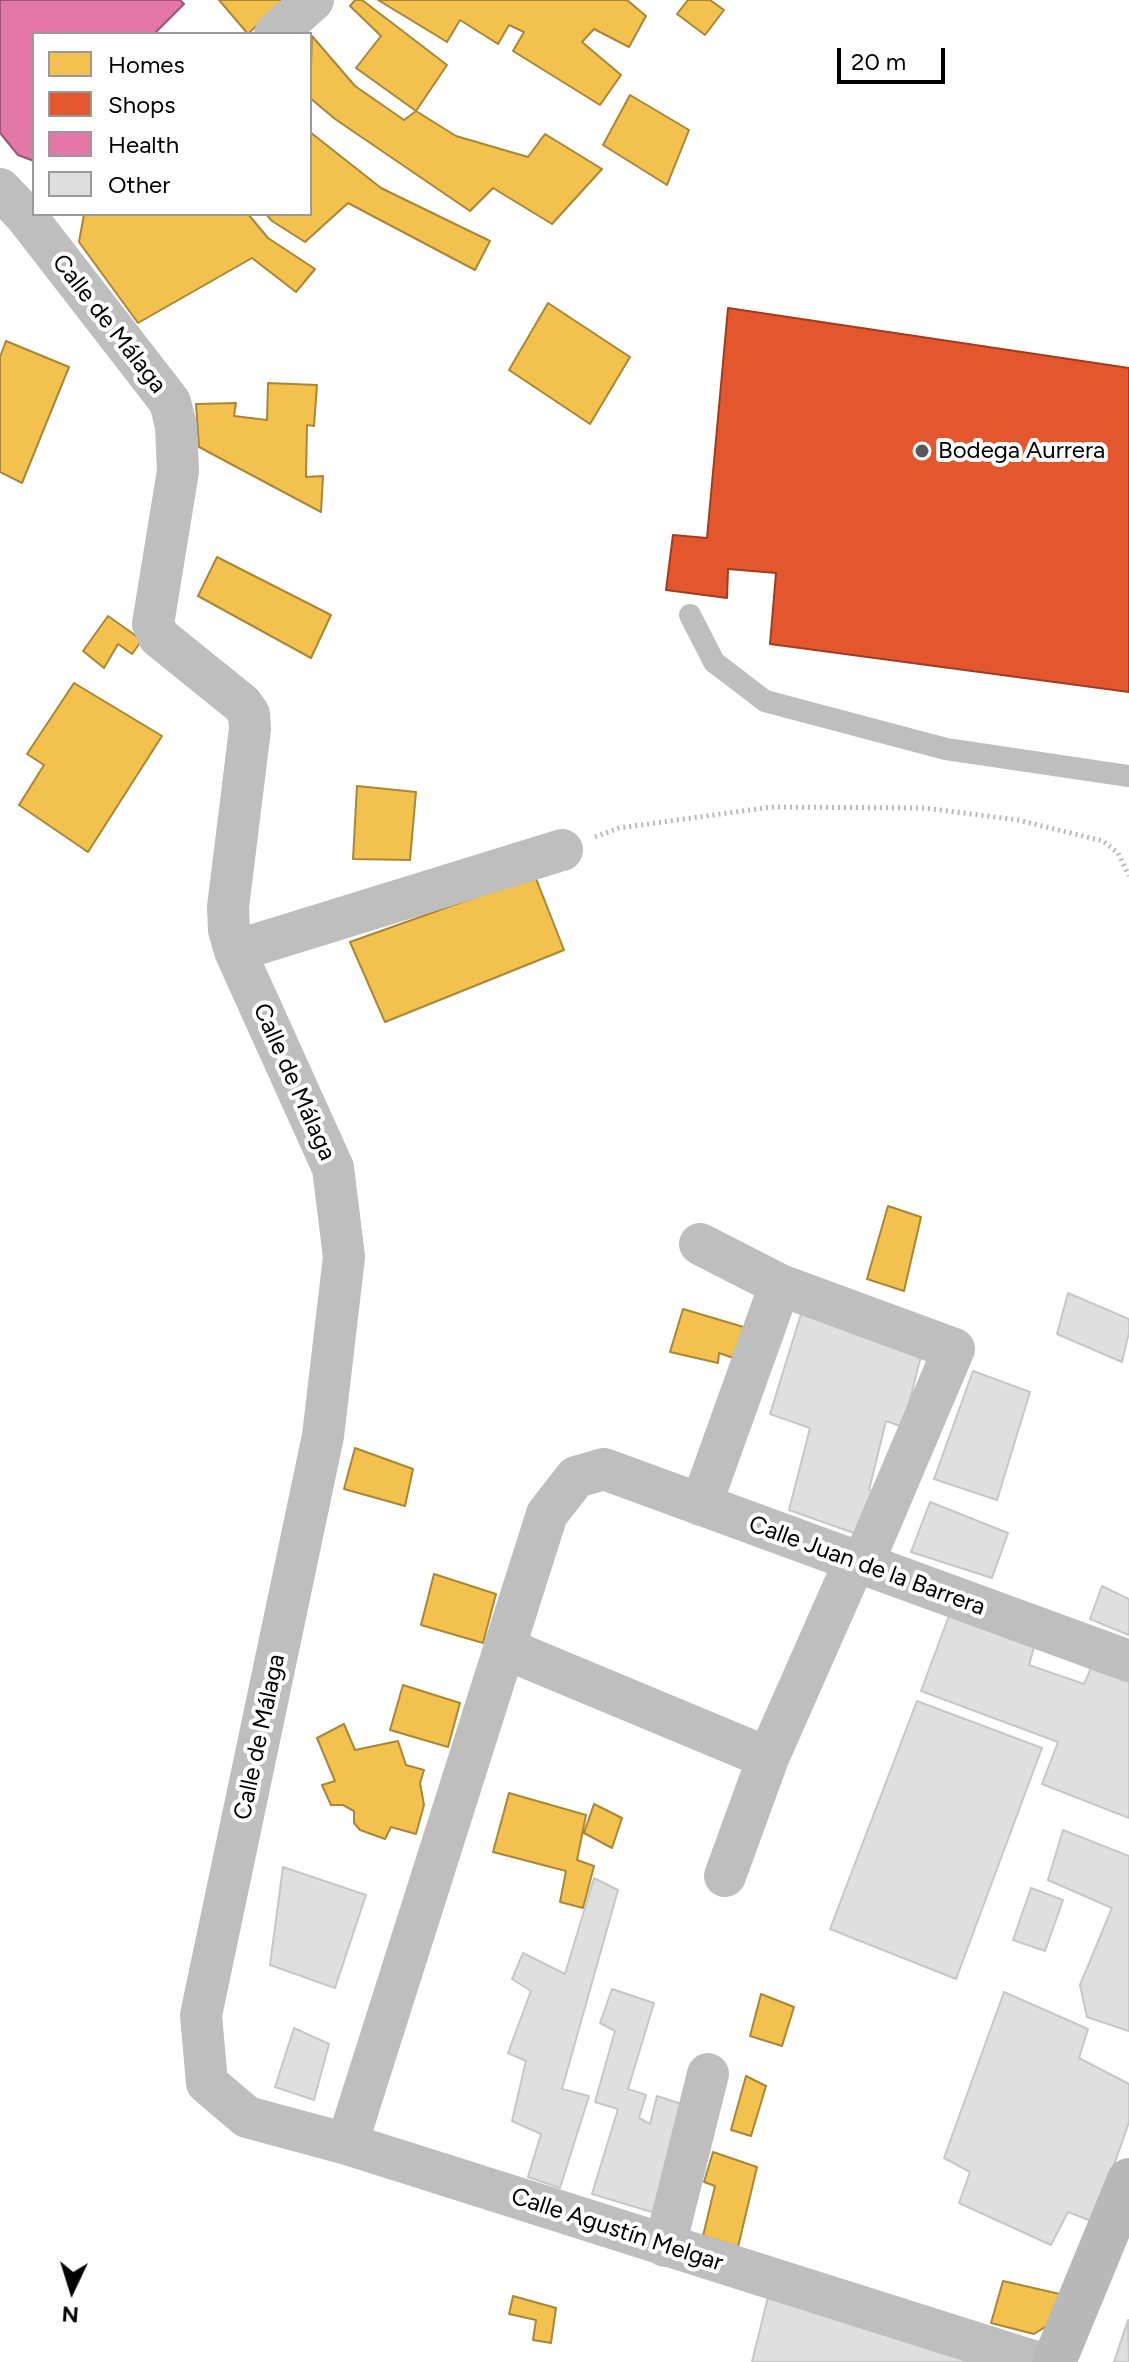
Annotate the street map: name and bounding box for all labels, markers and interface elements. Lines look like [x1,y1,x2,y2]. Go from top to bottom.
legend [32,32,312,216]
scale bar [841,32,949,82]
text: 20 m [851,47,906,76]
text: Homes [108,50,185,79]
text: Shops [108,90,175,119]
text: Health [108,130,179,159]
text: Other [108,170,170,199]
street label: Calle de Málaga [46,249,172,399]
place label: Bodega Aurrera [938,437,1105,465]
marker: Bodega Aurrera [913,442,931,460]
street label: Calle de Málaga [247,999,341,1165]
street label: Calle Juan de la Barrera [745,1510,989,1622]
street label: Calle de Málaga [228,1652,292,1822]
street label: Calle Agustín Melgar [507,2182,727,2278]
north arrow [32,2250,112,2330]
text: N [61,2300,80,2329]

